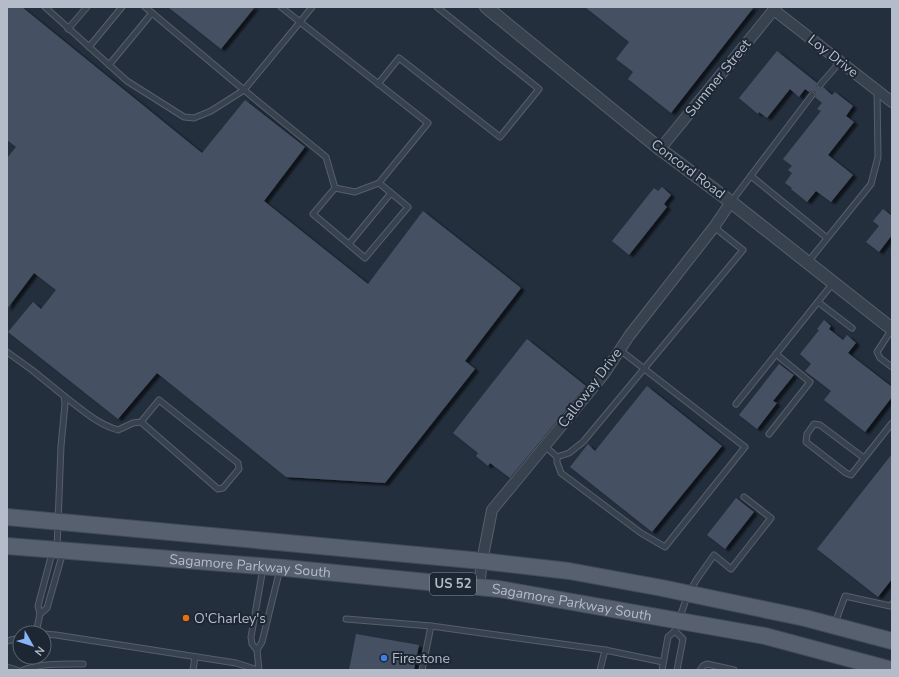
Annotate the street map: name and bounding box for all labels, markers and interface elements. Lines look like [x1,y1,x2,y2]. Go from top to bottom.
street label: Loy Drive [804,30,862,82]
street label: Summer Street [681,35,755,121]
street label: Concord Road [647,135,729,203]
street label: Calloway Drive [554,344,626,432]
street label: Sagamore Parkway South [169,549,332,582]
road number: US 52 [430,573,476,595]
street label: Sagamore Parkway South [491,579,653,625]
place label: O'Charley's [194,609,266,628]
marker: O'Charley's [181,613,191,623]
north arrow [12,625,52,665]
text: N [31,643,48,659]
place label: Firestone [392,649,450,668]
marker: Firestone [379,653,389,663]

